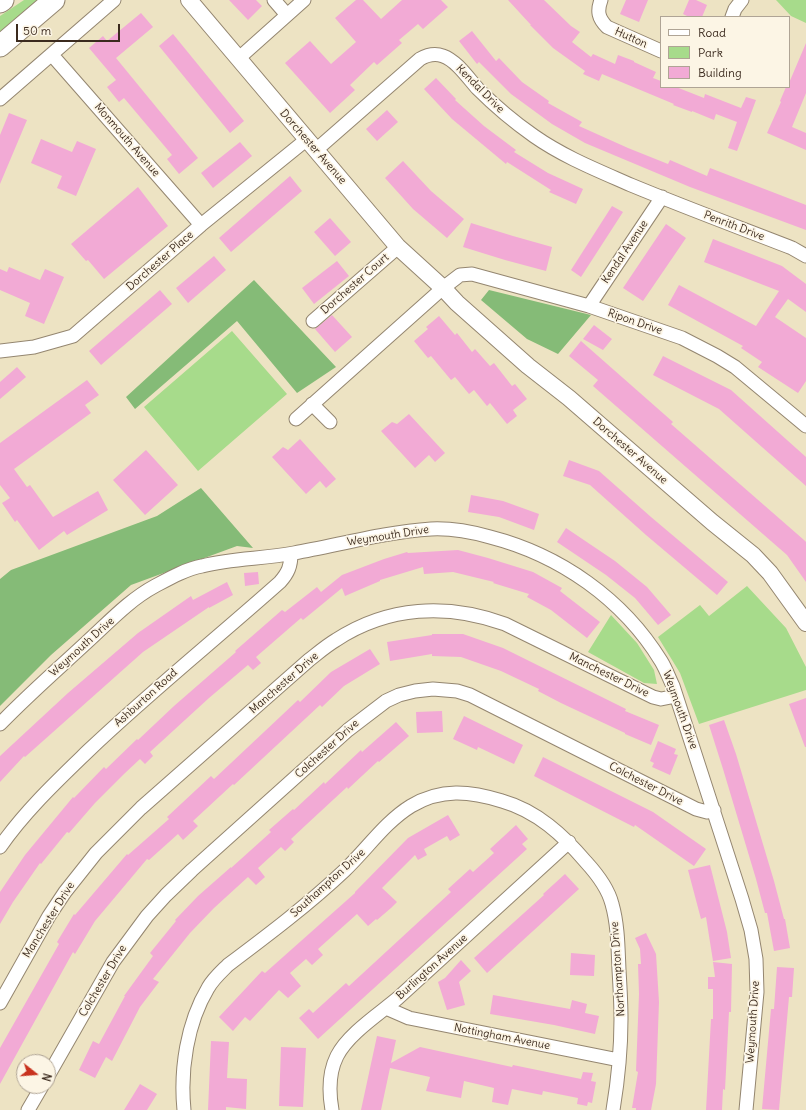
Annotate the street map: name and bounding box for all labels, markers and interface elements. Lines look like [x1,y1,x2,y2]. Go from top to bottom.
scale bar [18,16,122,42]
legend [660,16,790,88]
text: 50 m [23,23,51,38]
street label: Hutton [613,25,649,51]
text: Road [698,25,726,40]
text: Park [698,45,723,60]
street label: Kendal Drive [453,62,507,116]
text: Building [698,65,742,80]
street label: Monmouth Avenue [91,101,163,179]
street label: Dorchester Avenue [277,107,349,187]
street label: Penrith Drive [702,208,766,244]
street label: Kendal Avenue [599,218,651,286]
street label: Dorchester Place [124,228,196,294]
street label: Dorchester Court [318,251,392,317]
street label: Ripon Drive [606,306,664,338]
street label: Dorchester Avenue [590,415,670,487]
street label: Weymouth Drive [346,523,430,549]
street label: Weymouth Drive [47,614,117,680]
street label: Manchester Drive [247,649,321,717]
street label: Manchester Drive [567,650,651,700]
street label: Ashburton Road [112,666,180,730]
street label: Weymouth Drive [660,669,700,751]
street label: Colchester Drive [292,717,362,781]
street label: Colchester Drive [607,760,685,808]
street label: Southampton Drive [288,846,368,920]
street label: Manchester Drive [20,880,78,960]
street label: Northampton Drive [608,921,628,1017]
street label: Burlington Avenue [394,932,470,1002]
street label: Colchester Drive [76,943,130,1019]
street label: Weymouth Drive [744,980,762,1064]
street label: Nottingham Avenue [453,1021,551,1053]
north arrow [16,1054,56,1094]
text: N [39,1072,54,1083]

